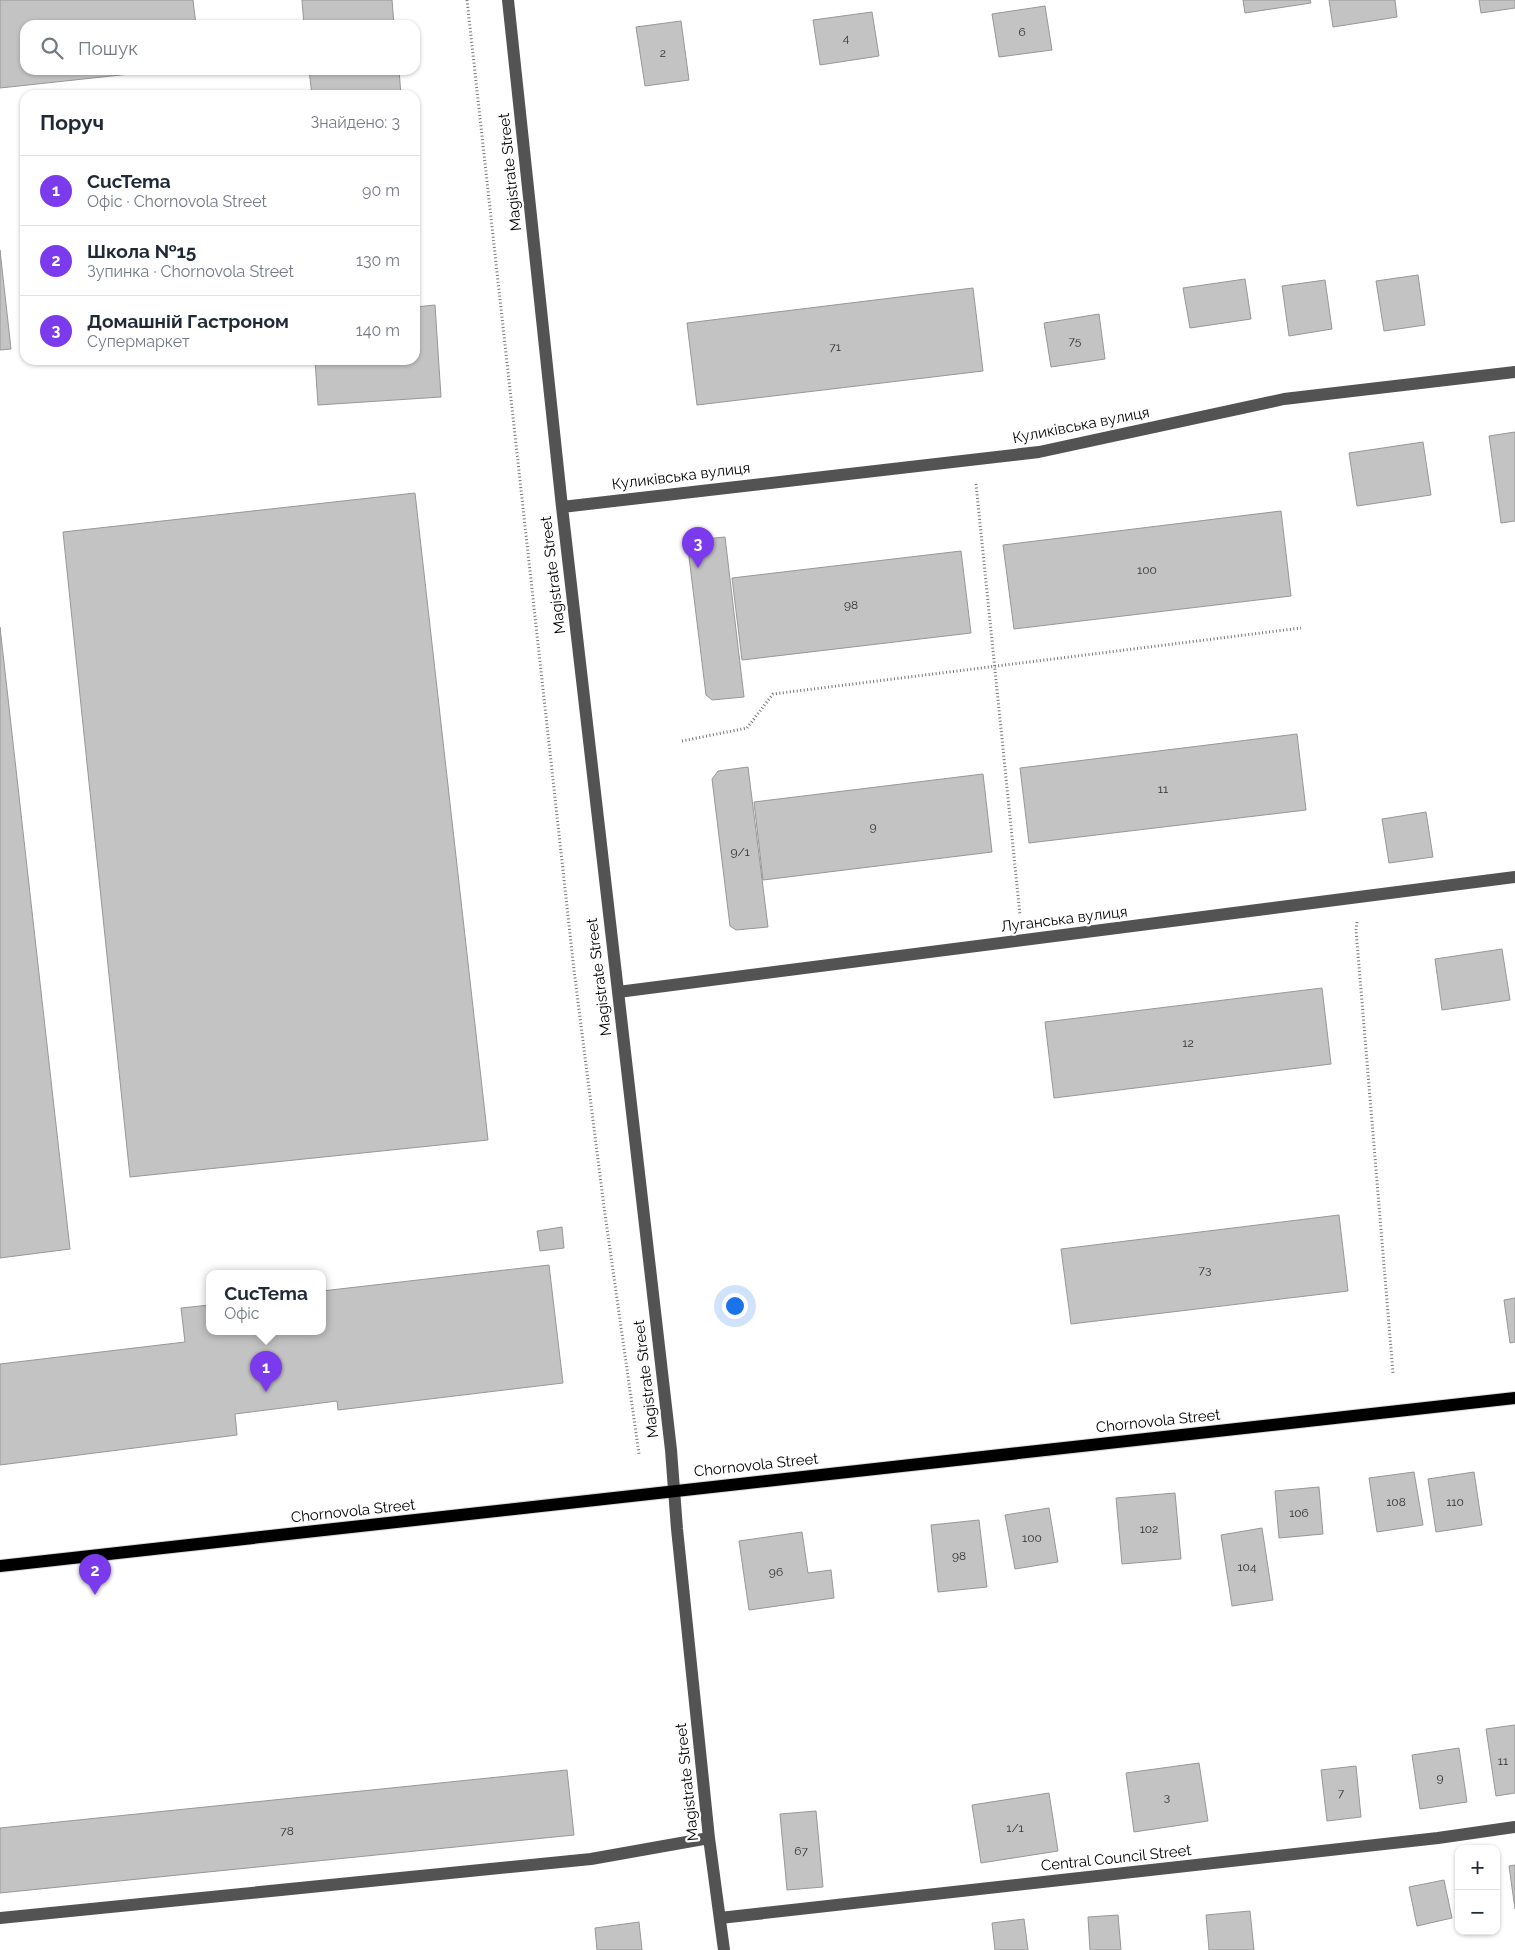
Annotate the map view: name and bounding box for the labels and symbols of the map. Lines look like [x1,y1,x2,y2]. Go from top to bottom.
house number: 6 [1018,25,1026,39]
house number: 4 [843,31,850,45]
house number: 2 [660,46,666,60]
street label: Magistrate Street [495,112,525,232]
house number: 75 [1069,334,1082,348]
house number: 71 [829,340,841,354]
street label: Куликівська вулиця [1011,403,1151,447]
street label: Куликівська вулиця [611,459,751,493]
street label: Magistrate Street [537,515,569,635]
pin: 3 [682,527,714,568]
house number: 100 [1137,563,1157,577]
house number: 98 [844,598,858,612]
house number: 11 [1158,782,1168,796]
house number: 9 [869,820,877,834]
house number: 9/1 [730,845,750,859]
street label: Луганська вулиця [1000,902,1128,936]
street label: Magistrate Street [583,917,615,1037]
house number: 12 [1182,1036,1194,1050]
house number: 73 [1199,1263,1211,1277]
your location [722,1293,748,1319]
street label: Magistrate Street [630,1319,662,1439]
pin: 1 [250,1351,282,1392]
street label: Chornovola Street [1095,1406,1221,1436]
street label: Chornovola Street [693,1450,819,1480]
house number: 108 [1386,1495,1406,1509]
house number: 110 [1446,1495,1464,1509]
street label: Chornovola Street [290,1496,416,1526]
house number: 106 [1289,1506,1309,1520]
house number: 102 [1140,1522,1158,1536]
house number: 100 [1022,1531,1042,1545]
house number: 98 [952,1549,966,1563]
pin: 2 [79,1554,111,1595]
house number: 104 [1237,1560,1257,1574]
house number: 96 [769,1565,783,1579]
street label: Magistrate Street [672,1722,702,1842]
house number: 11 [1498,1754,1508,1768]
house number: 9 [1436,1771,1444,1785]
house number: 7 [1338,1786,1345,1800]
house number: 3 [1164,1790,1170,1804]
house number: 1/1 [1006,1821,1024,1835]
house number: 78 [280,1824,294,1838]
street label: Central Council Street [1040,1841,1192,1875]
house number: 67 [794,1844,808,1858]

